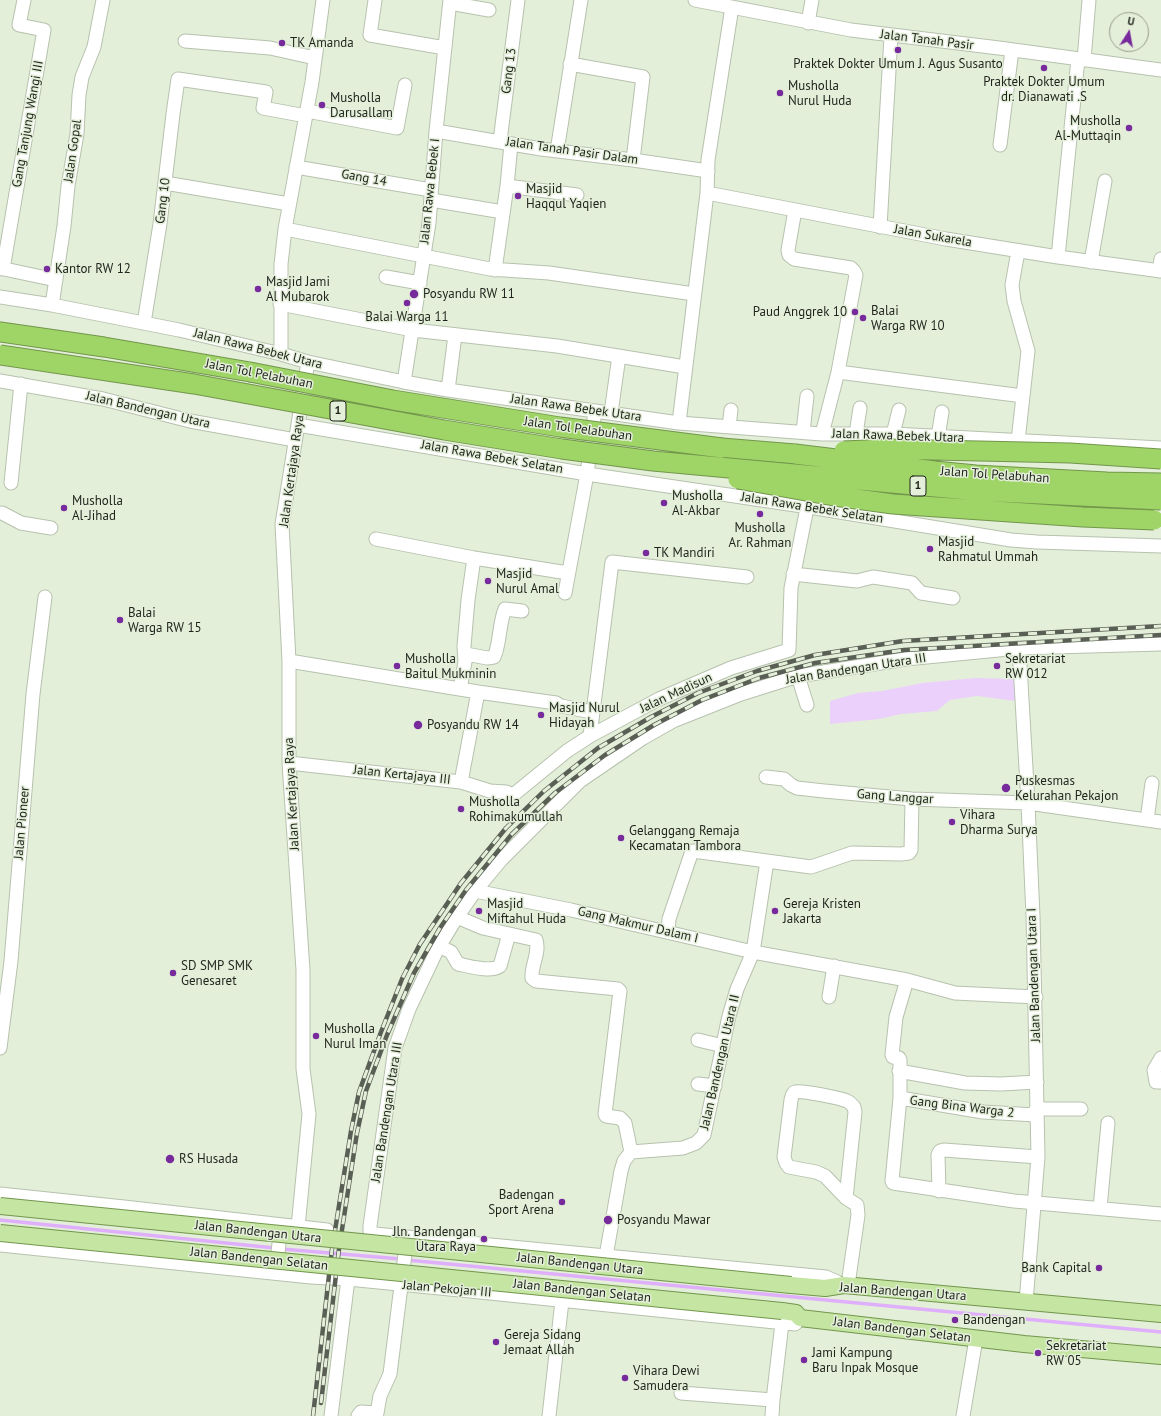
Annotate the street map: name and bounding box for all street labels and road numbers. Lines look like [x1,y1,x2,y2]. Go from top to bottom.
street label: Jalan Tanah Pasir [879,27,975,53]
street label: Gang 13 [498,47,520,95]
street label: Gang Tanjung Wangi III [9,59,47,189]
street label: Jalan Gopal [61,119,85,183]
street label: Jalan Tanah Pasir Dalam [505,134,639,168]
street label: Jalan Rawa Bebek I [417,138,443,244]
street label: Gang 14 [340,166,388,190]
street label: Gang 10 [152,177,174,225]
street label: Jalan Sukarela [893,221,973,251]
street label: Jalan Rawa Bebek Utara [192,325,324,373]
street label: Jalan Tol Pelabuhan [204,356,314,392]
street label: Jalan Bandengan Utara [84,388,212,432]
street label: Jalan Rawa Bebek Utara [509,391,643,425]
road number: 1 [330,401,346,421]
street label: Jalan Kertajaya Raya [276,414,308,528]
street label: Jalan Tol Pelabuhan [523,414,633,444]
street label: Jalan Rawa Bebek Utara [832,426,964,446]
street label: Jalan Rawa Bebek Selatan [420,437,564,477]
street label: Jalan Tol Pelabuhan [940,463,1050,487]
road number: 1 [910,476,926,496]
street label: Jalan Rawa Bebek Selatan [740,489,884,527]
street label: Jalan Bandengan Utara III [785,650,927,688]
street label: Jalan Madisun [637,669,715,717]
street label: Jalan Kertajaya Raya [281,737,303,851]
street label: Jalan Kertajaya III [353,762,451,788]
street label: Jalan Pioneer [11,786,33,860]
street label: Gang Langgar [856,787,934,807]
street label: Gang Makmur Dalam I [576,904,700,946]
street label: Jalan Bandengan Utara I [1024,908,1044,1042]
street label: Jalan Bandengan Utara II [697,993,743,1131]
street label: Jalan Bandengan Utara III [368,1041,406,1183]
street label: Gang Bina Warga 2 [909,1093,1015,1121]
street label: Jalan Bandengan Utara [194,1218,322,1246]
street label: Jalan Bandengan Selatan [189,1244,329,1274]
street label: Jalan Bandengan Utara [516,1250,644,1278]
street label: Jalan Bandengan Selatan [512,1276,652,1306]
street label: Jalan Pekojan III [402,1277,492,1301]
street label: Jalan Bandengan Utara [839,1280,967,1304]
street label: Jalan Bandengan Selatan [832,1314,972,1346]

